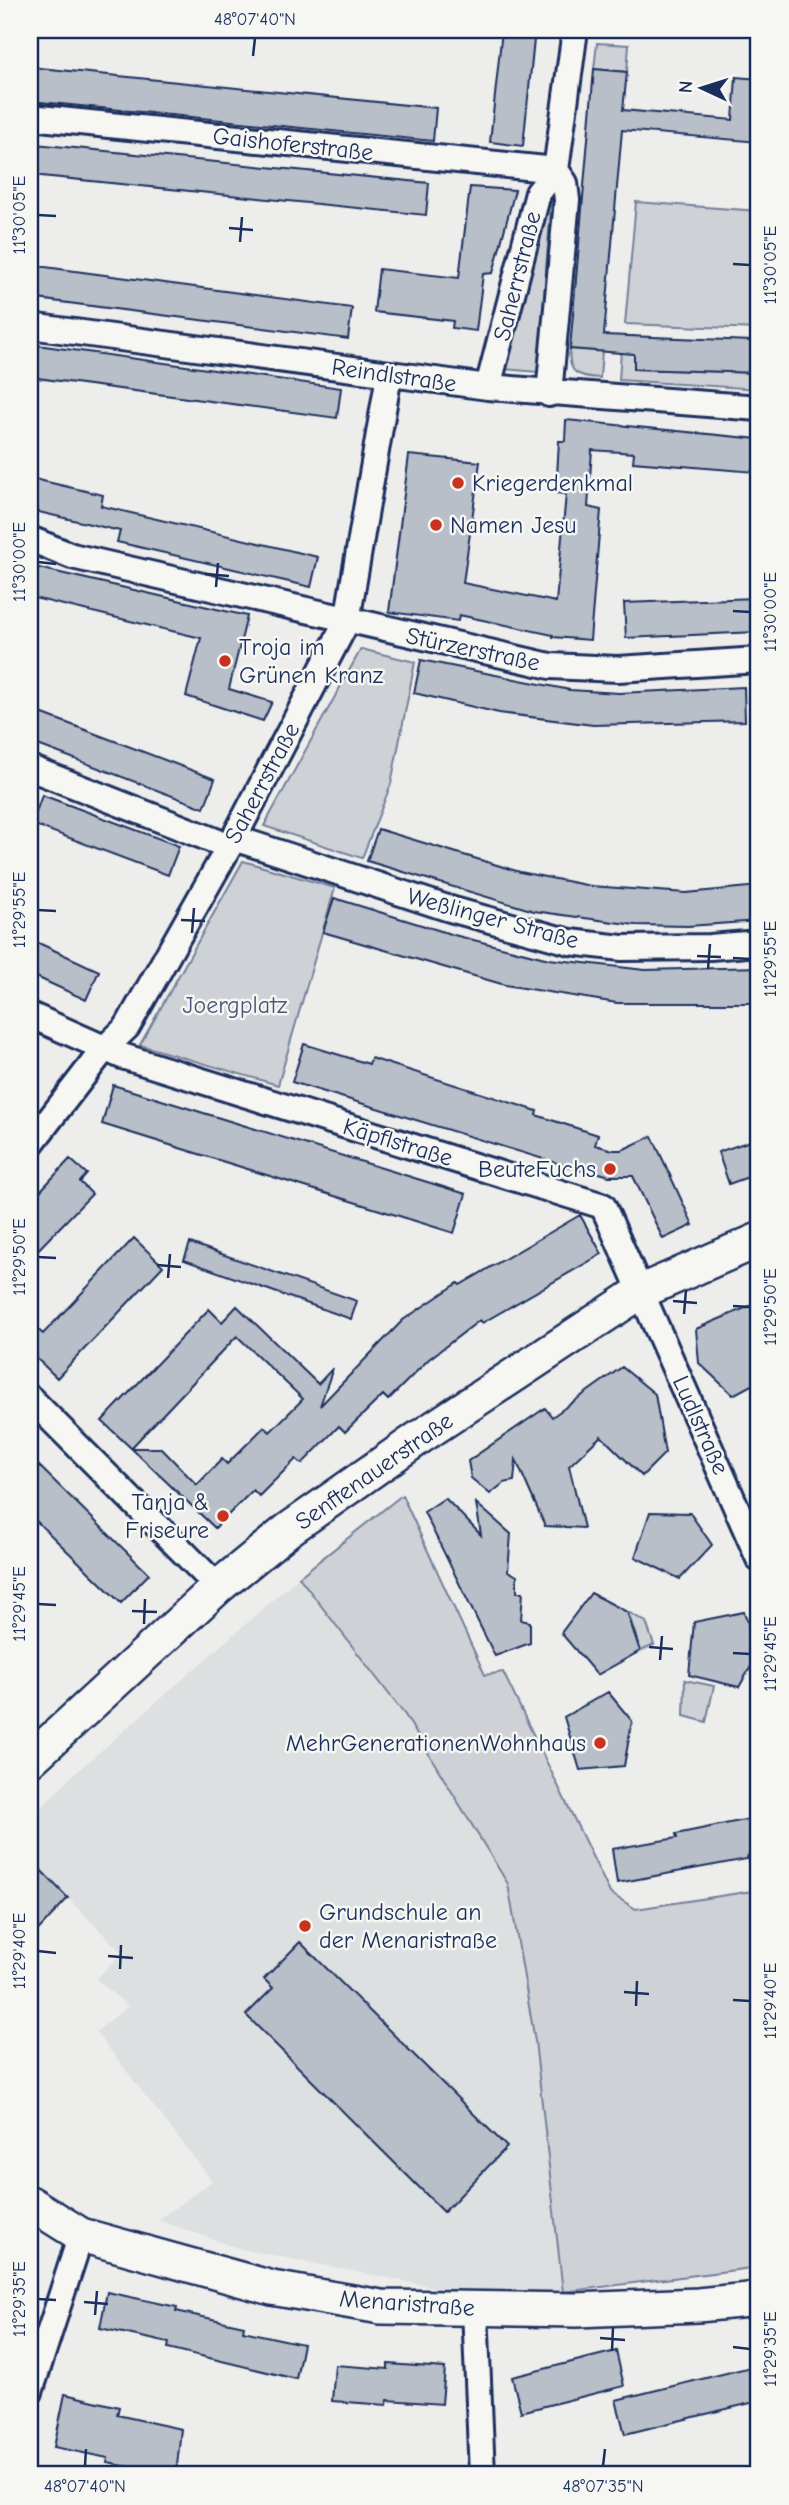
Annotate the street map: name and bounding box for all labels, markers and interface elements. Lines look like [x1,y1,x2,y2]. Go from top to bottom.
text: 48°07'40"N [214,9,296,30]
north arrow [666,52,736,122]
text: N [675,80,697,94]
street label: Gaishoferstraße [211,122,375,166]
text: 11°30'05"E [9,175,30,254]
street label: Saherrstraße [487,208,547,344]
text: 11°30'05"E [760,225,781,304]
street label: Reindlstraße [330,352,458,398]
place label: Kriegerdenkmal [472,469,633,497]
marker: Kriegerdenkmal [450,475,466,491]
place label: Namen Jesu [450,511,577,539]
marker: Namen Jesu [428,517,444,533]
text: 11°30'00"E [9,522,30,602]
text: 11°30'00"E [760,572,781,652]
street label: Stürzerstraße [403,621,543,677]
place label: Troja im Grünen Kranz [239,633,384,689]
marker: Troja im Grünen Kranz [217,653,233,669]
street label: Saherrstraße [219,718,305,848]
text: 11°29'55"E [9,872,30,948]
street label: Weßlinger Straße [404,882,582,954]
text: 11°29'55"E [760,921,781,997]
park label: Joergplatz [183,991,288,1019]
street label: Käpflstraße [340,1112,456,1172]
place label: BeuteFuchs [478,1155,596,1183]
marker: BeuteFuchs [602,1161,618,1177]
text: 11°29'50"E [9,1218,30,1296]
text: 11°29'50"E [760,1268,781,1346]
street label: Ludlstraße [667,1371,735,1479]
street label: Senftenauerstraße [290,1406,458,1536]
place label: Tanja & Friseure [125,1488,209,1544]
marker: Tanja & Friseure [215,1508,231,1524]
text: 11°29'45"E [9,1566,30,1642]
text: 11°29'45"E [760,1616,781,1692]
place label: MehrGenerationenWohnhaus [286,1729,586,1757]
marker: MehrGenerationenWohnhaus [592,1735,608,1751]
place label: Grundschule an der Menaristraße [319,1898,497,1954]
text: 11°29'40"E [9,1913,30,1989]
marker: Grundschule an der Menaristraße [297,1918,313,1934]
text: 11°29'40"E [760,1963,781,2039]
text: 11°29'35"E [9,2261,30,2337]
street label: Menaristraße [338,2284,476,2322]
text: 11°29'35"E [760,2311,781,2387]
text: 48°07'40"N [44,2476,126,2497]
text: 48°07'35"N [562,2476,644,2497]

